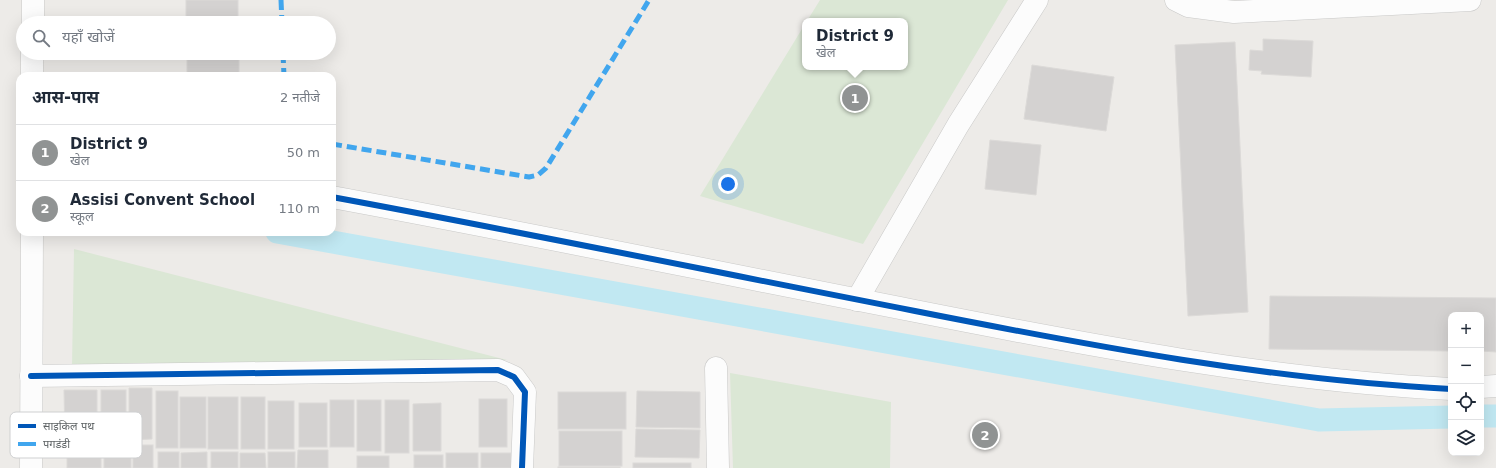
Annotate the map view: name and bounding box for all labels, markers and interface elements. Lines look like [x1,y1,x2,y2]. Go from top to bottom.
search box [16,16,336,60]
popup [802,18,908,70]
icon: search [30,27,52,49]
text: District 9 [816,27,894,45]
text: यहाँ खोजें [62,28,115,46]
text: खेल [816,45,835,60]
pin: 1 [842,83,868,113]
text: आस-पास [32,87,99,107]
text: 2 नतीजे [280,90,320,105]
text: District 9 [70,135,148,153]
text: 1 [40,145,50,160]
text: 50 m [287,145,320,160]
text: खेल [70,153,89,168]
your location [718,174,738,194]
text: Assisi Convent School [70,191,255,209]
text: 2 [40,201,50,216]
text: 110 m [278,201,320,216]
text: स्कूल [70,209,94,224]
map controls [1448,312,1484,456]
button: + [1448,312,1484,348]
button: − [1448,348,1484,384]
button: locate [1448,384,1484,420]
legend [10,412,142,458]
text: साइकिल पथ [43,420,95,433]
pin: 2 [972,420,998,450]
button: layers [1448,420,1484,456]
text: पगडंडी [43,438,70,451]

